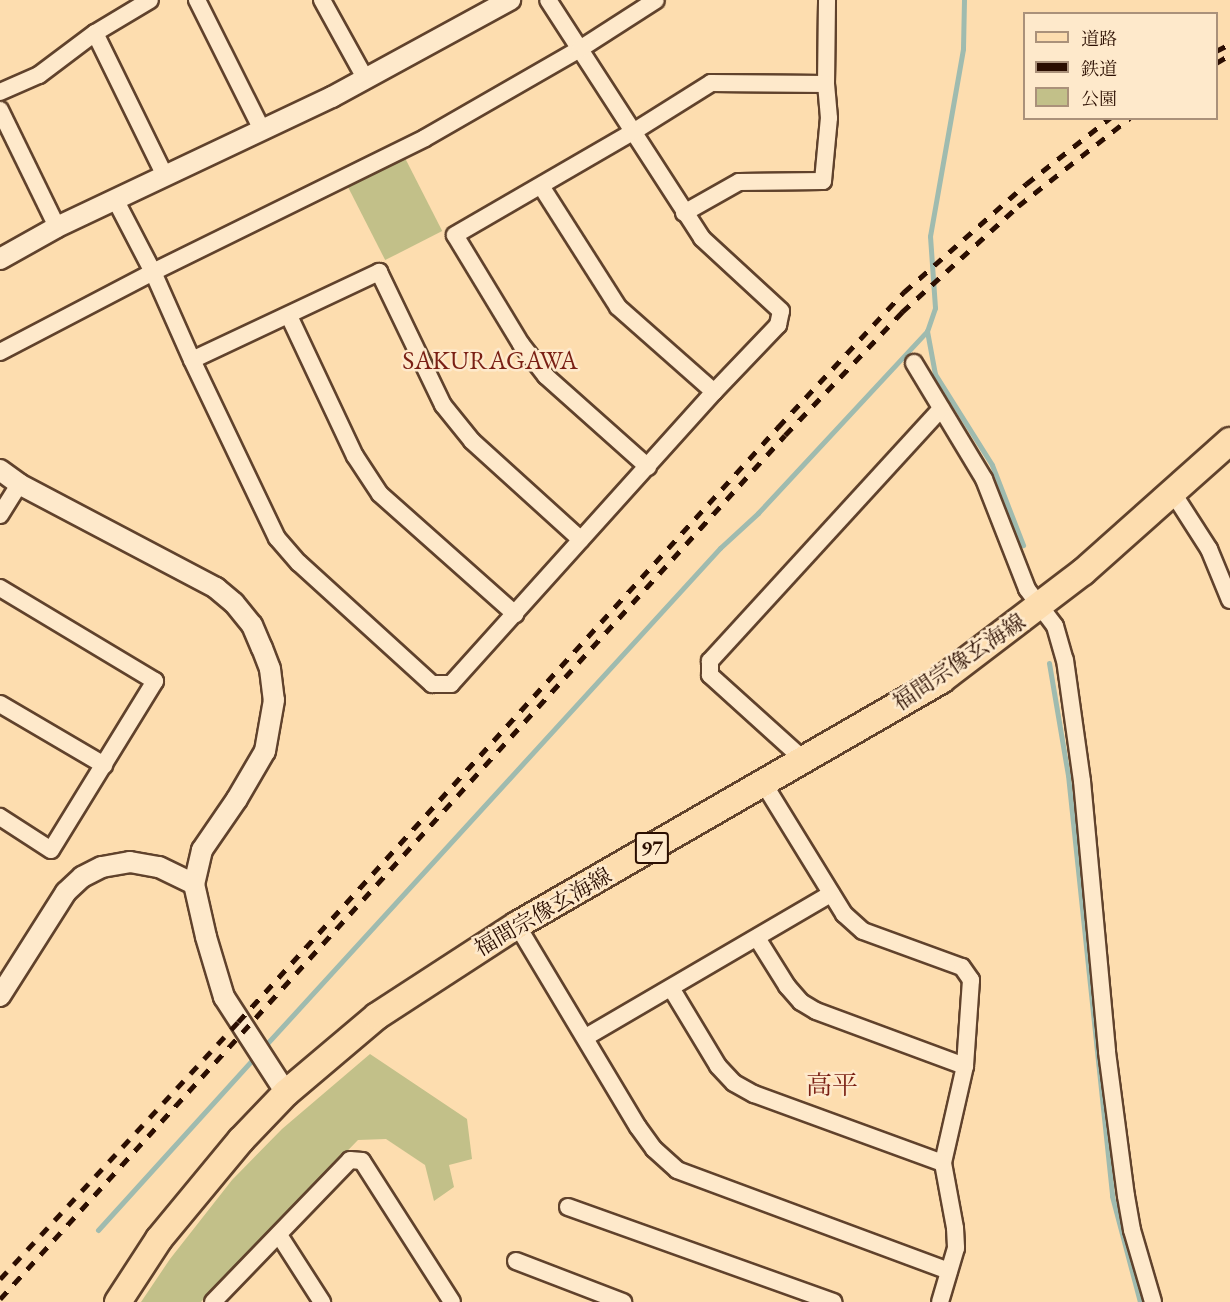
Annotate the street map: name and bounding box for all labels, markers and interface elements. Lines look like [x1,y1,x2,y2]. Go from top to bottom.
legend [1023,12,1218,120]
text: 道路 [1081,27,1117,50]
text: 鉄道 [1081,57,1117,80]
text: 公園 [1081,87,1117,110]
district label: SAKURAGAWA [395,345,585,377]
street label: 福間宗像玄海線 [888,608,1030,716]
road number: 97 [634,830,670,866]
street label: 福間宗像玄海線 [470,862,616,962]
district label: 高平 [806,1070,858,1102]

